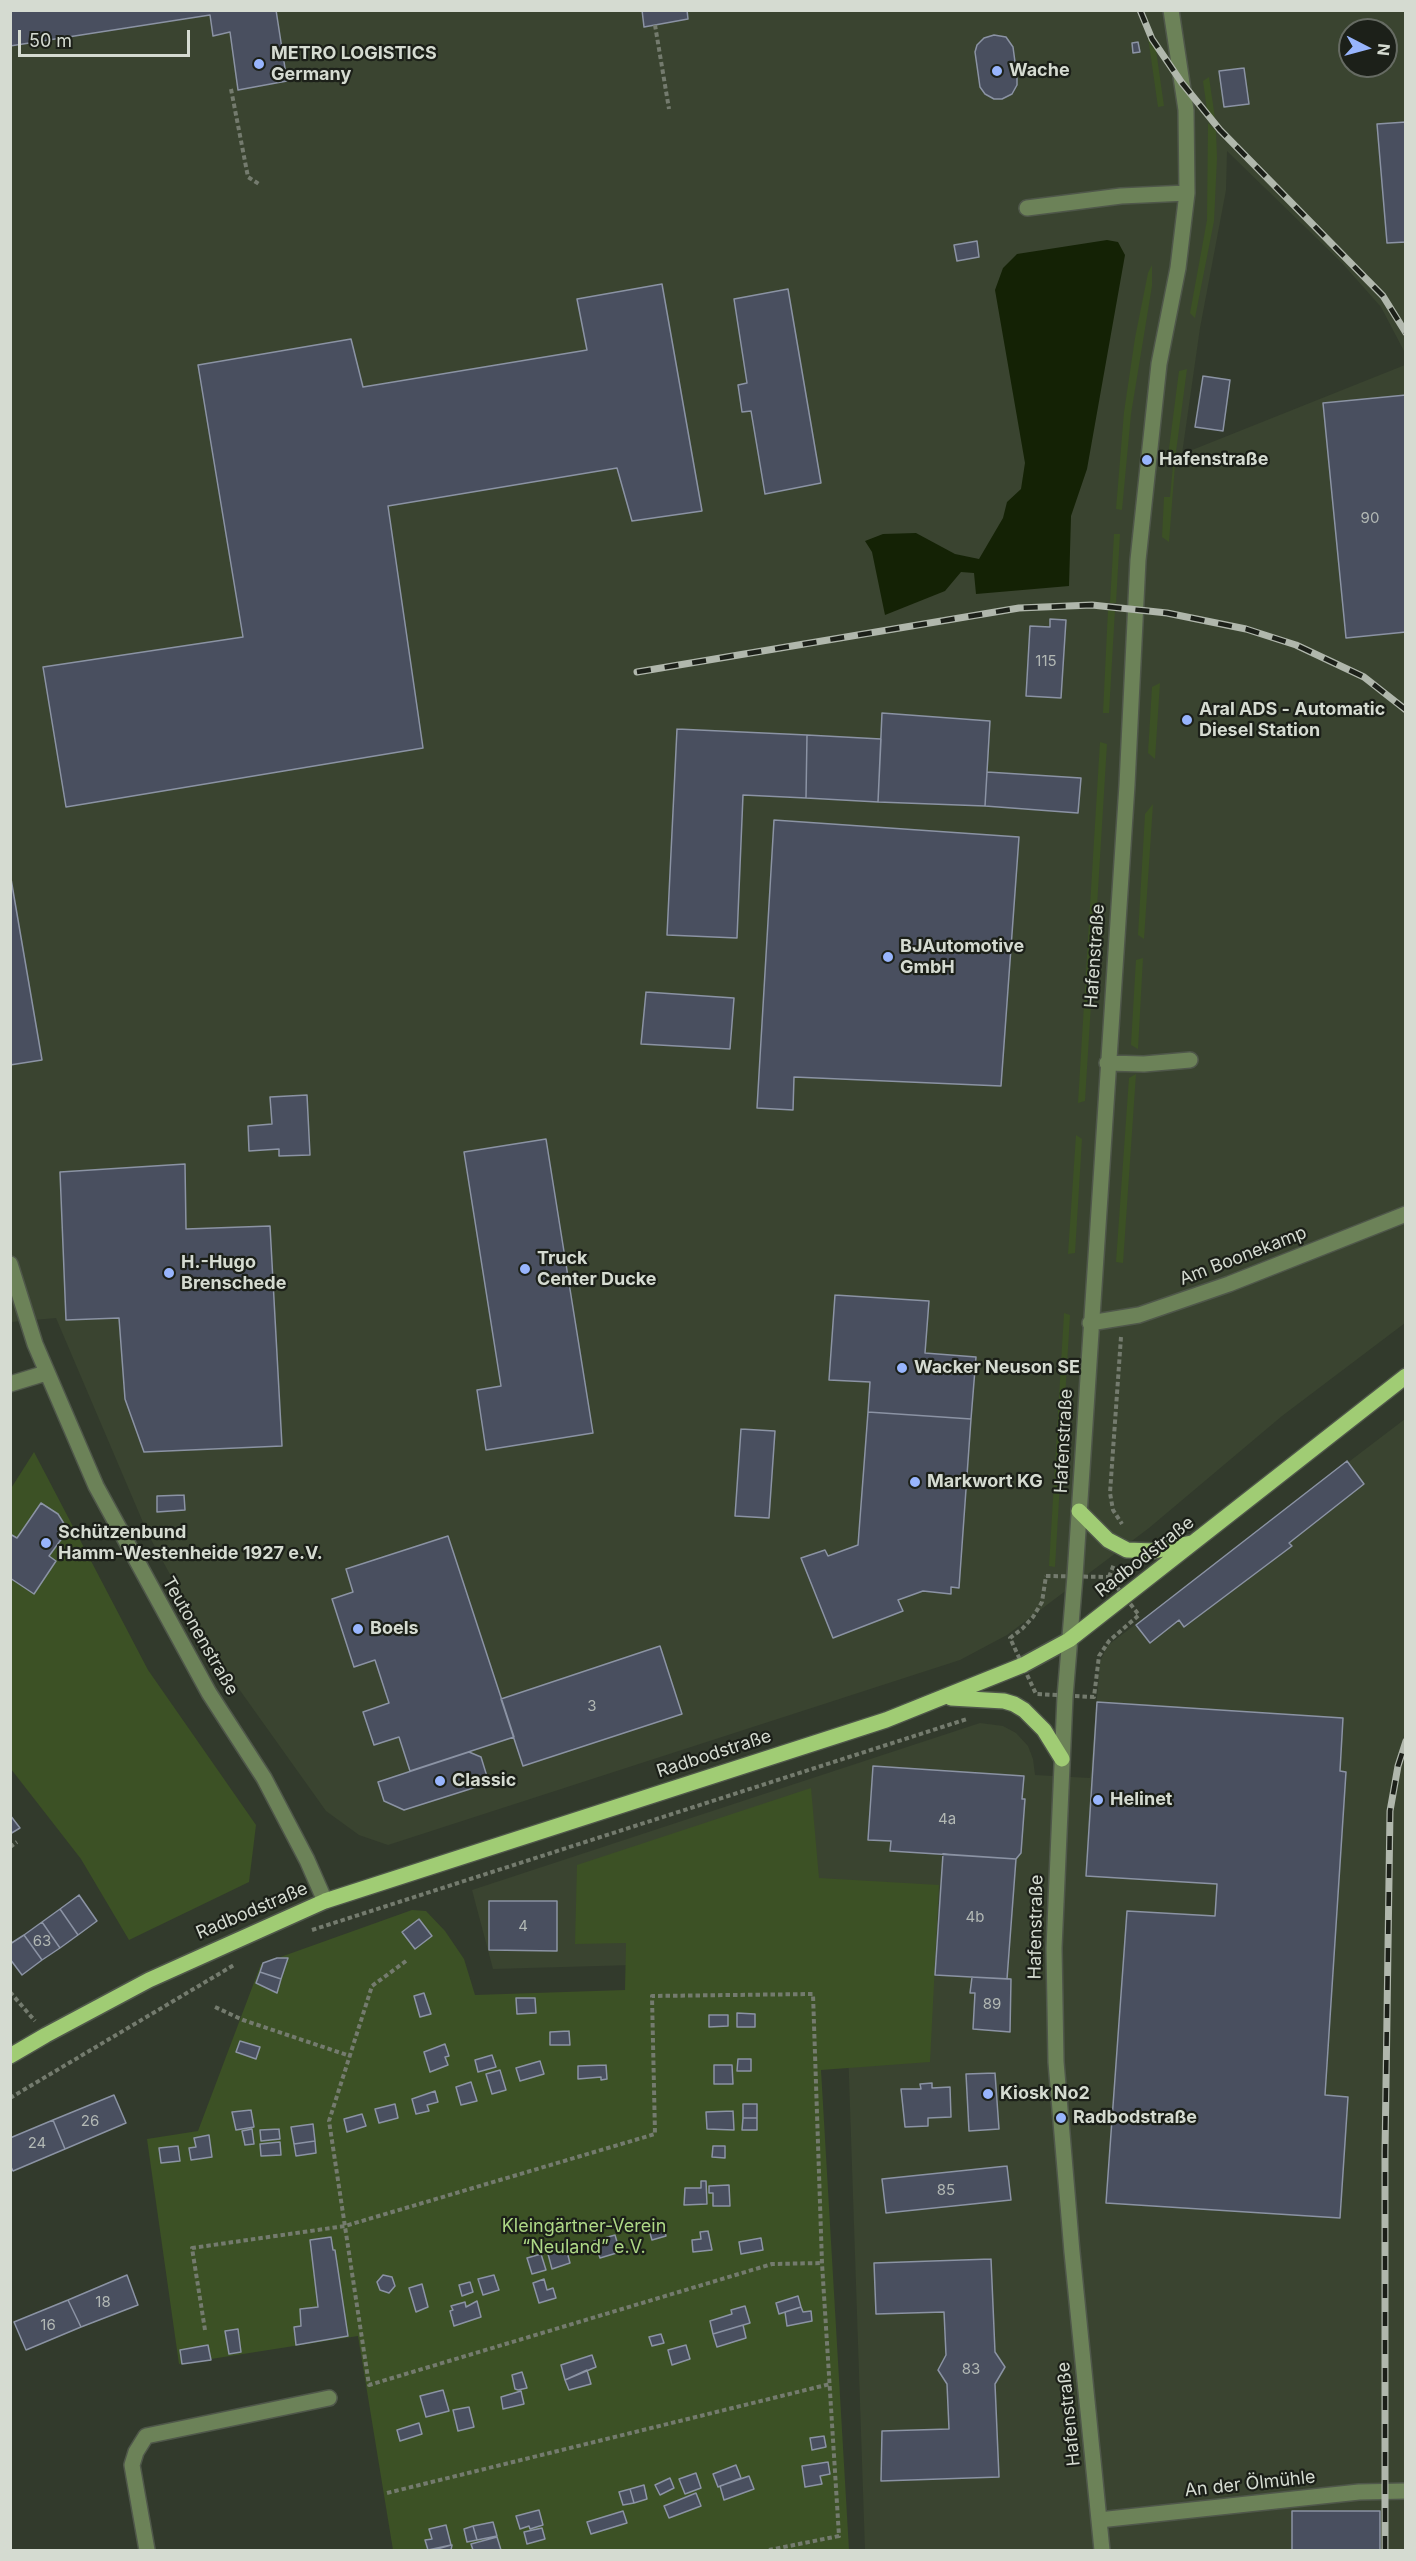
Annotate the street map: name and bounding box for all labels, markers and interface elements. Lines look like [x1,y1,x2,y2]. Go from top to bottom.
scale bar [21,18,194,56]
north arrow [1338,18,1398,78]
text: 50 m [29,30,72,51]
place label: METRO LOGISTICS Germany [271,43,437,86]
text: N [1373,43,1394,57]
marker: METRO LOGISTICS Germany [252,57,266,71]
place label: Wache [1009,60,1070,82]
marker: Wache [990,64,1004,78]
place label: Hafenstraße [1159,449,1268,471]
marker: Hafenstraße [1140,453,1154,467]
house number: 90 [1361,509,1379,527]
house number: 115 [1035,652,1057,670]
place label: Aral ADS - Automatic Diesel Station [1199,699,1385,742]
marker: Aral ADS - Automatic Diesel Station [1180,713,1194,727]
street label: Hafenstraße [1081,903,1109,1009]
place label: BJAutomotive GmbH [900,936,1024,978]
marker: BJAutomotive GmbH [881,950,895,964]
street label: Am Boonekamp [1176,1222,1310,1290]
place label: Truck Center Ducke [537,1248,657,1290]
place label: H.-Hugo Brenschede [181,1252,286,1294]
marker: Truck Center Ducke [518,1262,532,1276]
marker: H.-Hugo Brenschede [162,1266,176,1280]
place label: Wacker Neuson SE [914,1357,1080,1379]
marker: Wacker Neuson SE [895,1361,909,1375]
street label: Hafenstraße [1050,1388,1078,1494]
place label: Markwort KG [927,1471,1043,1493]
marker: Markwort KG [908,1475,922,1489]
street label: Radbodstraße [1091,1512,1199,1602]
place label: Schützenbund Hamm-Westenheide 1927 e.V. [58,1522,323,1564]
marker: Schützenbund Hamm-Westenheide 1927 e.V. [39,1536,53,1550]
street label: Teutonenstraße [157,1573,243,1699]
place label: Boels [370,1618,419,1640]
marker: Boels [351,1622,365,1636]
house number: 3 [587,1697,597,1715]
street label: Radbodstraße [654,1725,774,1783]
place label: Classic [452,1770,516,1792]
marker: Classic [433,1774,447,1788]
place label: Helinet [1110,1789,1172,1811]
marker: Helinet [1091,1793,1105,1807]
house number: 4a [938,1810,956,1828]
street label: Hafenstraße [1024,1875,1048,1979]
street label: Radbodstraße [193,1878,311,1944]
house number: 4b [966,1908,984,1926]
house number: 4 [518,1917,528,1935]
house number: 63 [33,1932,51,1950]
house number: 89 [983,1995,1001,2013]
place label: Kiosk No2 [1000,2083,1090,2105]
marker: Kiosk No2 [981,2087,995,2101]
place label: Radbodstraße [1073,2107,1197,2129]
marker: Radbodstraße [1054,2111,1068,2125]
house number: 26 [81,2112,99,2130]
house number: 24 [28,2134,46,2152]
house number: 85 [937,2181,955,2199]
park label: Kleingärtner-Verein “Neuland” e.V. [502,2216,666,2258]
house number: 18 [95,2293,111,2311]
house number: 16 [40,2316,56,2334]
house number: 83 [962,2360,980,2378]
street label: Hafenstraße [1053,2361,1085,2467]
street label: An der Ölmühle [1183,2466,1317,2502]

